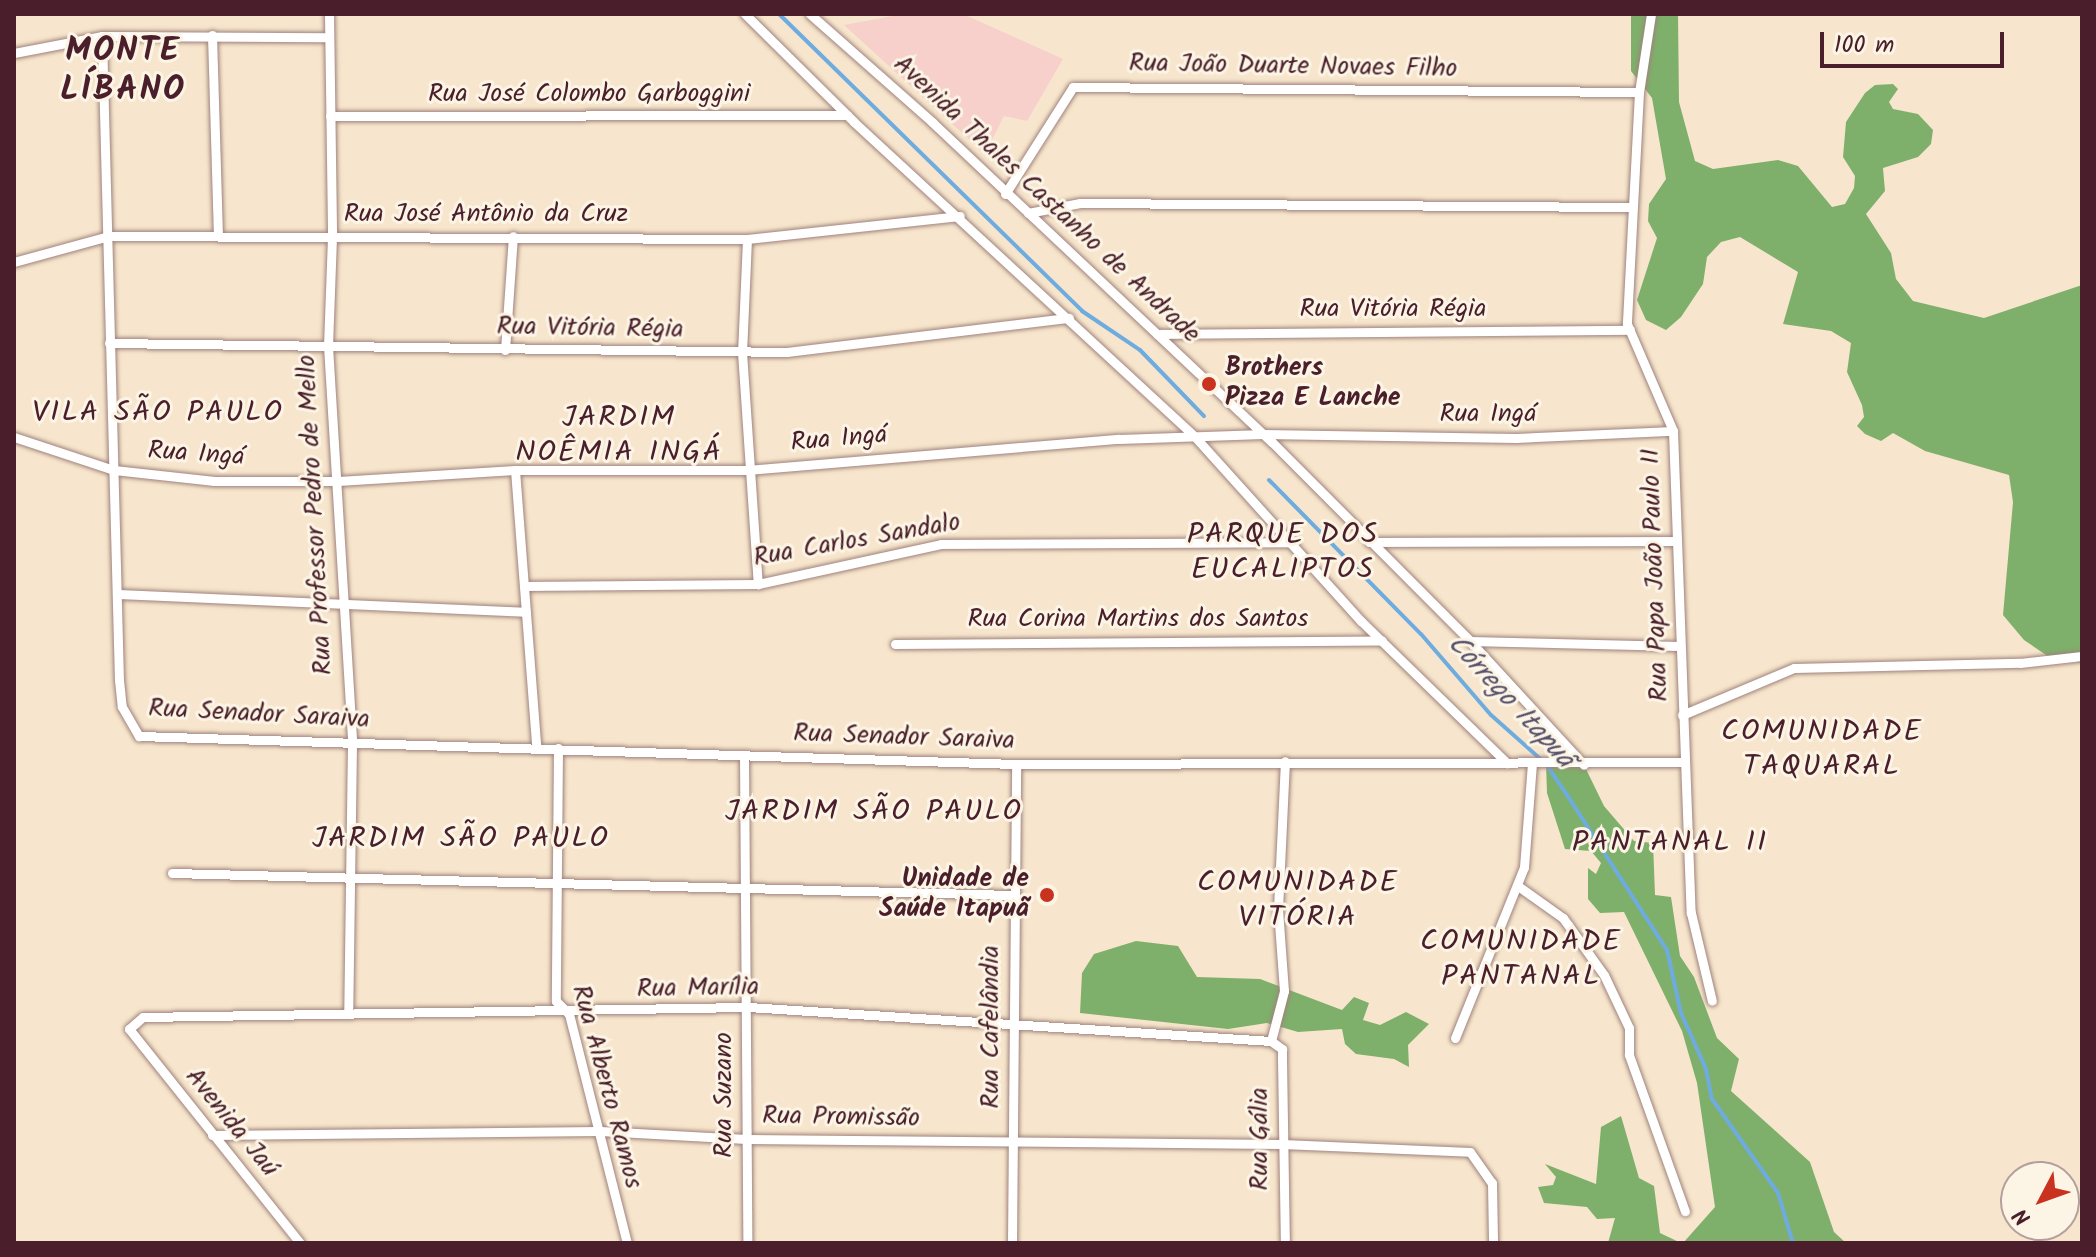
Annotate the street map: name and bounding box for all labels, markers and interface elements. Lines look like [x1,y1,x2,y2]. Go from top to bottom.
scale bar [1824,16,2008,66]
text: 100 m [1834,26,1894,65]
district label: MONTE LÍBANO [60,31,186,110]
street label: Avenida Thales Castanho de Andrade [886,49,1206,351]
street label: Rua João Duarte Novaes Filho [1128,49,1458,85]
street label: Rua José Colombo Garboggini [428,79,750,111]
street label: Rua José Antônio da Cruz [344,199,628,231]
street label: Rua Vitória Régia [1300,294,1486,326]
street label: Rua Vitória Régia [496,312,684,346]
place label: Brothers Pizza E Lanche [1225,353,1400,414]
street label: Rua Professor Pedro de Mello [292,354,340,676]
marker: Brothers Pizza E Lanche [1200,375,1218,393]
district label: VILA SÃO PAULO [32,395,284,431]
street label: Rua Ingá [1440,399,1536,431]
district label: JARDIM NOÊMIA INGÁ [515,400,723,470]
street label: Rua Ingá [789,420,889,460]
street label: Rua Ingá [147,436,245,474]
street label: Rua Papa João Paulo II [1636,448,1676,702]
street label: Rua Carlos Sandalo [751,507,963,575]
district label: PARQUE DOS EUCALIPTOS [1187,517,1379,588]
street label: Rua Corina Martins dos Santos [968,604,1308,636]
water label: Córrego Itapuã [1440,628,1580,776]
street label: Rua Senador Saraiva [147,694,371,736]
district label: COMUNIDADE TAQUARAL [1721,714,1923,784]
street label: Rua Senador Saraiva [793,719,1015,757]
district label: JARDIM SÃO PAULO [725,794,1023,830]
district label: JARDIM SÃO PAULO [312,821,610,857]
district label: PANTANAL II [1572,825,1768,861]
place label: Unidade de Saúde Itapuã [879,864,1029,926]
district label: COMUNIDADE VITÓRIA [1197,865,1399,936]
marker: Unidade de Saúde Itapuã [1036,884,1058,906]
district label: COMUNIDADE PANTANAL [1420,924,1622,994]
street label: Rua Cafelândia [976,945,1008,1109]
street label: Rua Marília [636,972,760,1006]
street label: Rua Alberto Ramos [564,982,648,1192]
street label: Rua Suzano [709,1032,741,1158]
street label: Avenida Jaú [178,1062,284,1184]
street label: Rua Gália [1245,1087,1277,1191]
street label: Rua Promissão [762,1101,920,1135]
north arrow [2000,1161,2080,1241]
text: N [2005,1199,2041,1232]

